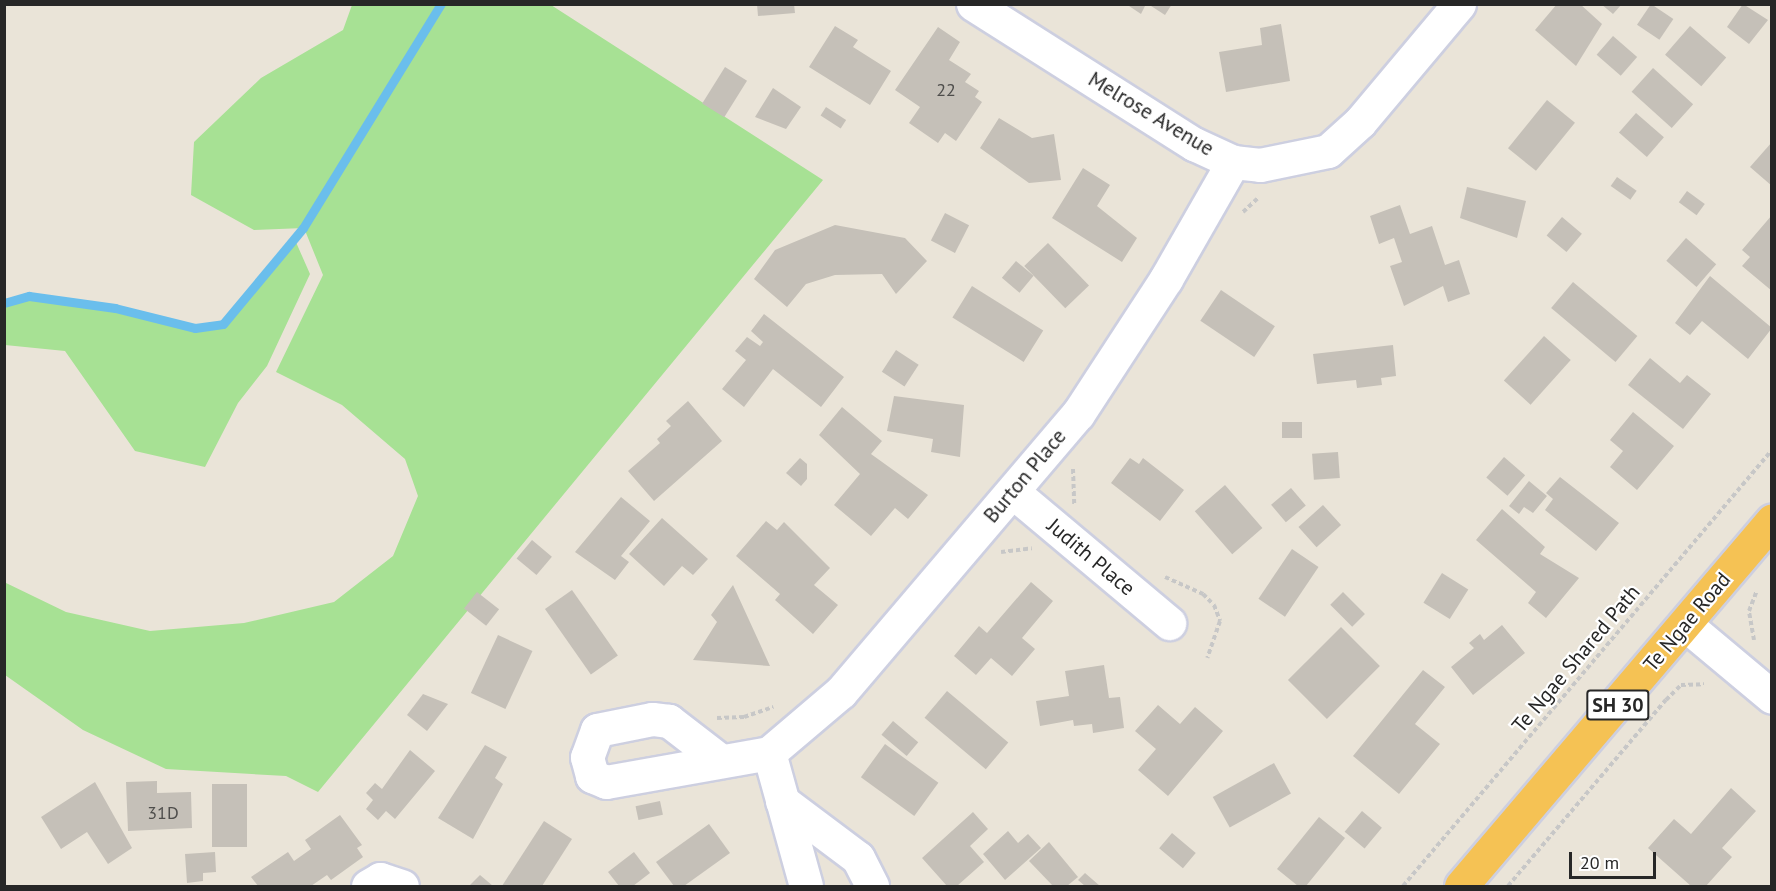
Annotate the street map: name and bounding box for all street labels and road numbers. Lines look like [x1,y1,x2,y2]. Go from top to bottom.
street label: Melrose Avenue [1083,67,1219,161]
street label: Burton Place [979,424,1071,528]
street label: Judith Place [1042,513,1140,601]
street label: Te Ngae Road [1638,567,1736,677]
street label: Te Ngae Shared Path [1507,580,1645,738]
road number: SH 30 [1585,688,1651,722]

